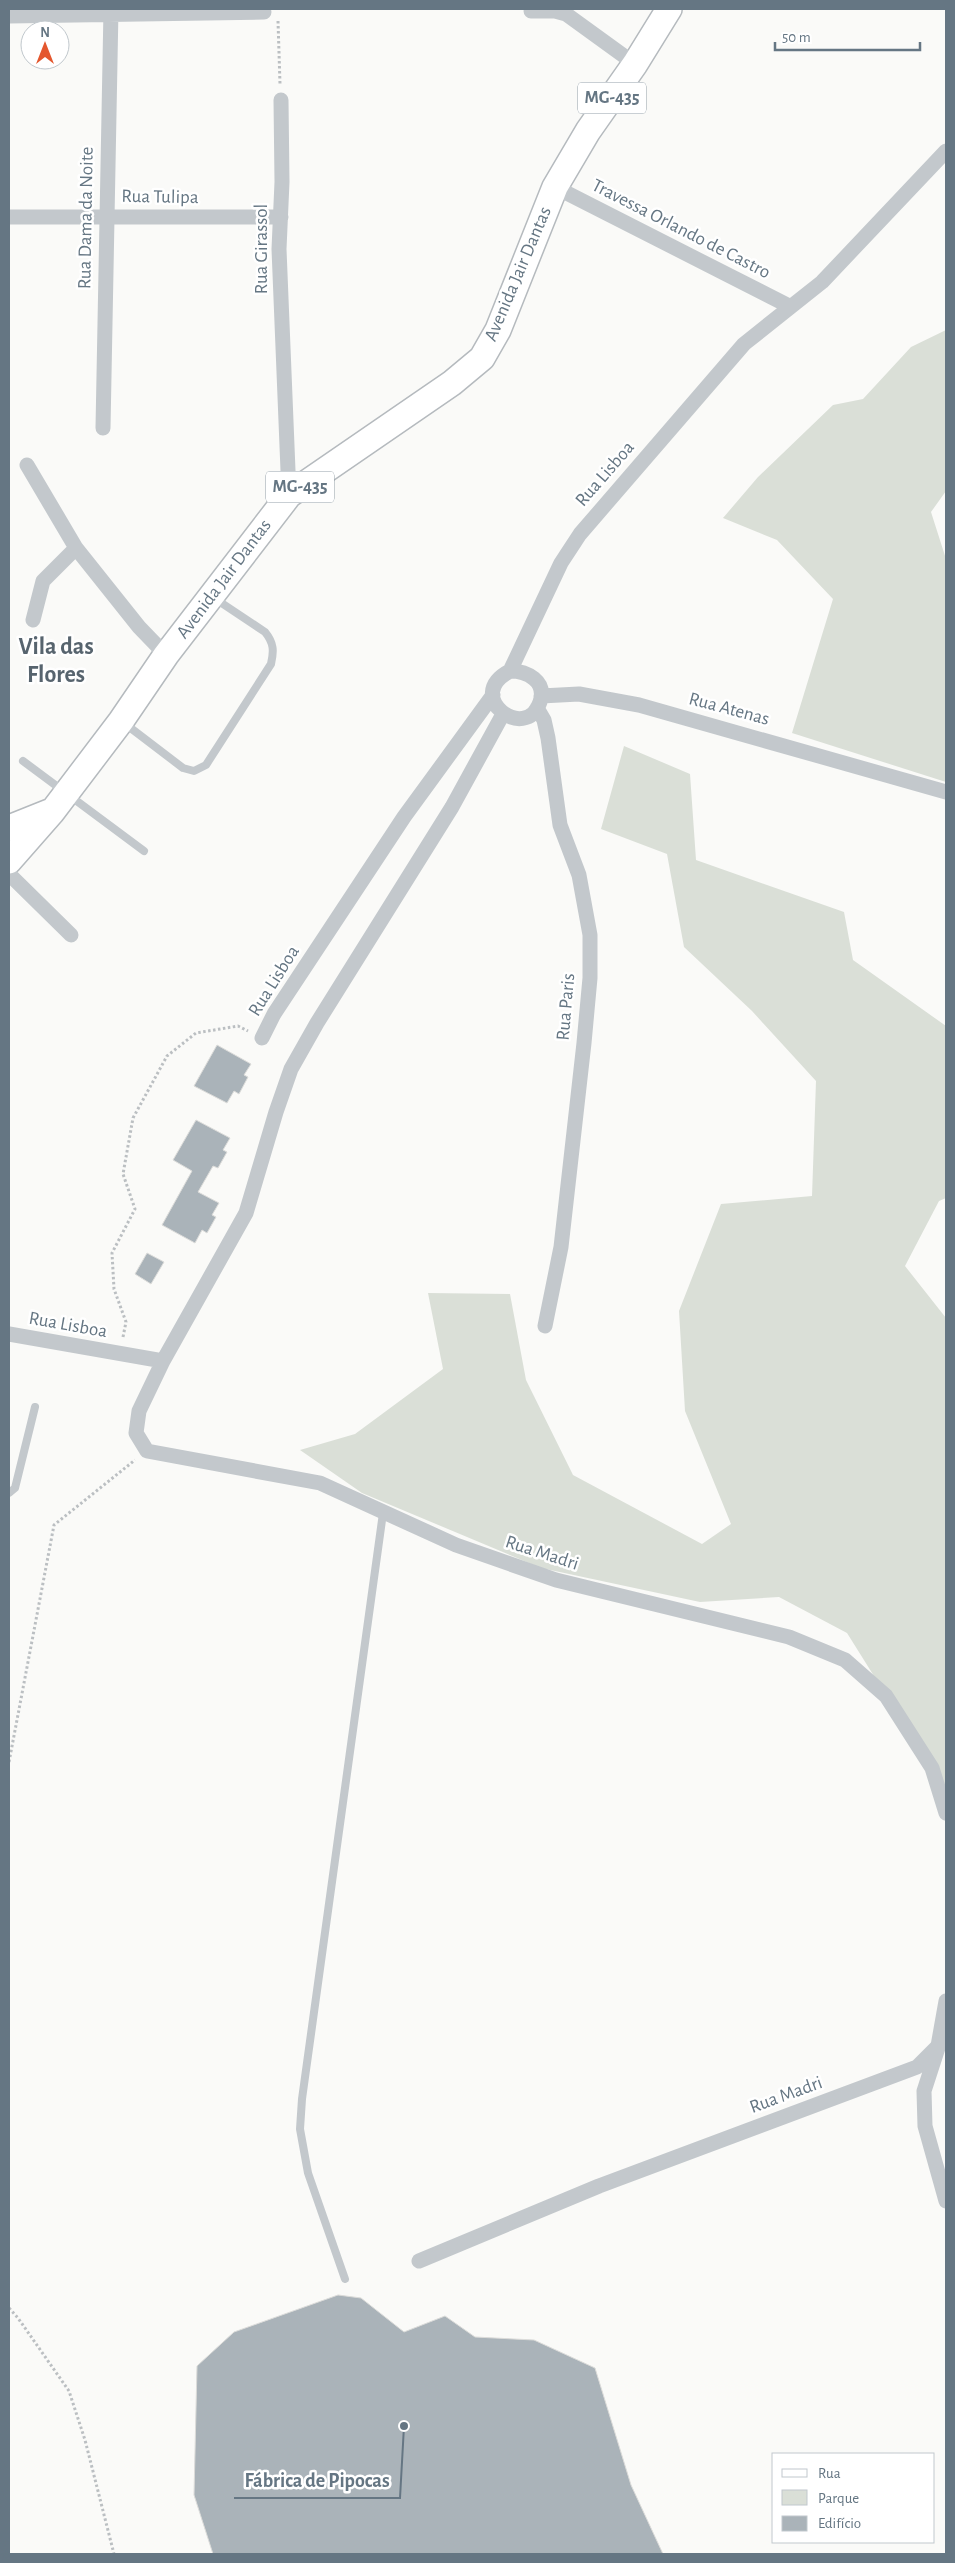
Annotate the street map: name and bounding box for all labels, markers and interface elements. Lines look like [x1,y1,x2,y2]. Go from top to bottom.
north arrow [20,20,70,70]
scale bar [775,20,920,52]
text: N [40,26,50,40]
text: 50 m [782,30,811,45]
road number: MG-435 [578,82,646,114]
street label: Rua Dama da Noite [75,147,97,289]
street label: Travessa Orlando de Castro [589,176,773,282]
street label: Rua Tulipa [121,187,199,207]
street label: Rua Girassol [252,204,271,294]
street label: Avenida Jair Dantas [481,204,555,344]
street label: Rua Lisboa [572,438,638,510]
road number: MG-435 [266,472,334,502]
street label: Avenida Jair Dantas [173,516,275,642]
district label: Vila das Flores [18,635,94,687]
street label: Rua Atenas [687,689,771,729]
street label: Rua Lisboa [245,942,303,1020]
street label: Rua Paris [554,973,578,1041]
street label: Rua Lisboa [27,1309,109,1341]
street label: Rua Madri [503,1532,581,1574]
street label: Rua Madri [747,2073,825,2117]
legend [772,2453,935,2543]
callout: Fábrica de Pipocas [234,2463,400,2498]
text: Rua [818,2466,841,2481]
text: Fábrica de Pipocas [244,2471,390,2491]
text: Parque [818,2491,859,2506]
text: Edifício [818,2516,861,2531]

